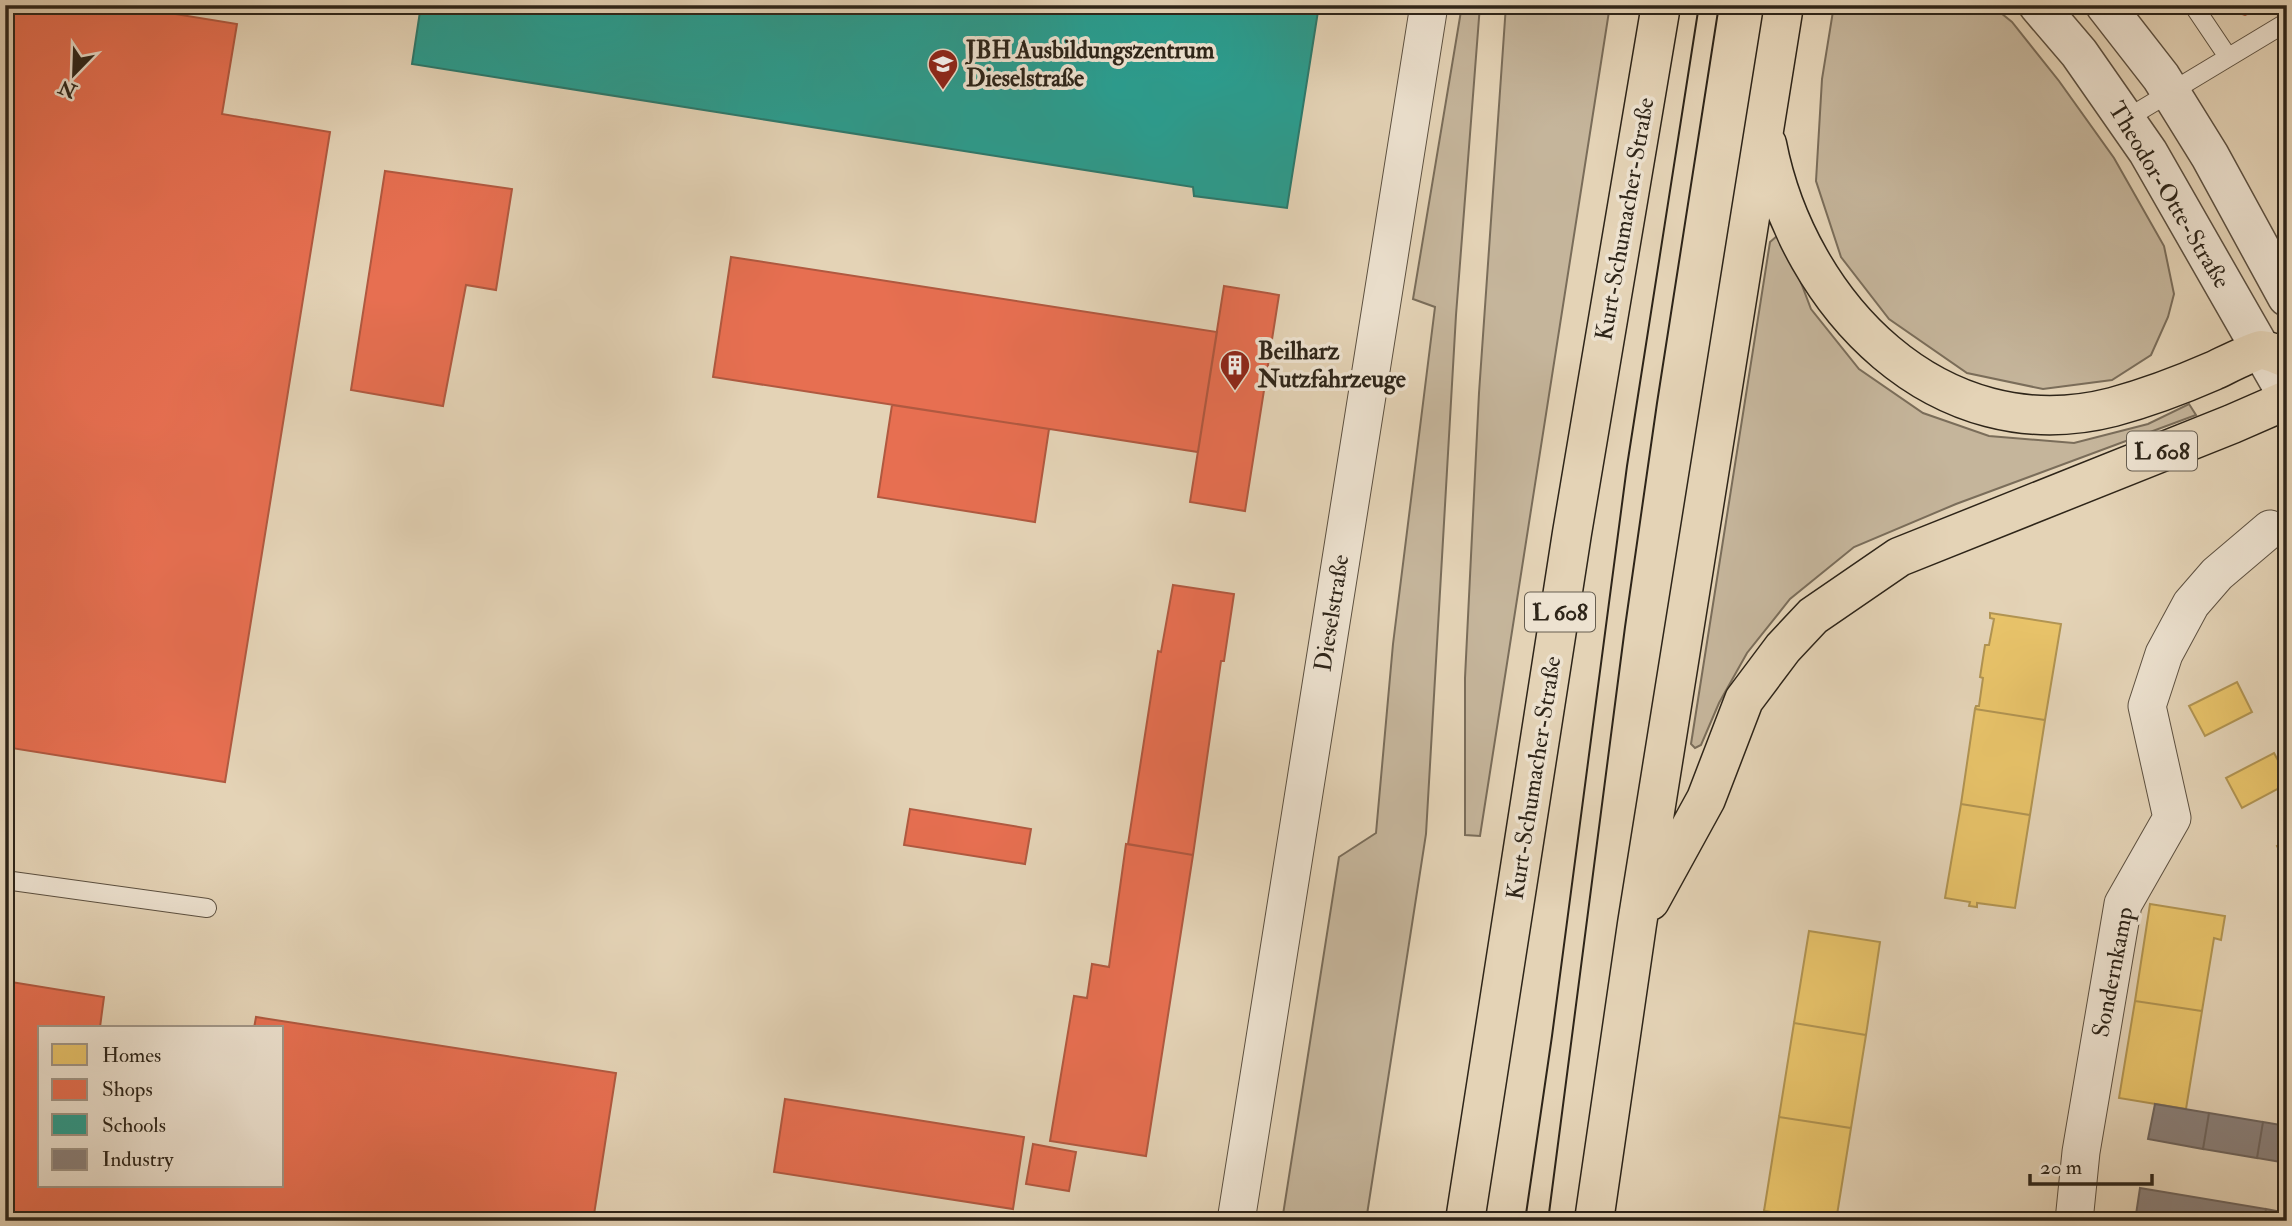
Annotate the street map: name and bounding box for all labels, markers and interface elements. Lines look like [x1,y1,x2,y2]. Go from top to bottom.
place label: JBH Ausbildungszentrum Dieselstraße [965,35,1215,94]
north arrow [38,38,108,108]
school or university icon: JBH Ausbildungszentrum Dieselstraße [926,47,960,91]
text: N [54,74,81,103]
street label: Kurt-Schumacher-Straße [1588,95,1662,343]
street label: Theodor-Otte-Straße [2101,96,2237,294]
place label: Beilharz Nutzfahrzeuge [1257,336,1406,395]
building icon: Beilharz Nutzfahrzeuge [1218,348,1252,392]
road number: L 608 [2127,432,2197,471]
street label: Dieselstraße [1307,552,1357,674]
road number: L 608 [1525,592,1595,632]
street label: Kurt-Schumacher-Straße [1499,654,1569,902]
street label: Sondernkamp [2085,904,2141,1040]
legend [38,1026,284,1188]
text: Homes [102,1042,161,1069]
text: Shops [102,1076,153,1103]
text: Schools [102,1112,166,1139]
scale bar [2030,1142,2152,1186]
text: Industry [102,1146,174,1173]
text: 20 m [2040,1154,2082,1181]

